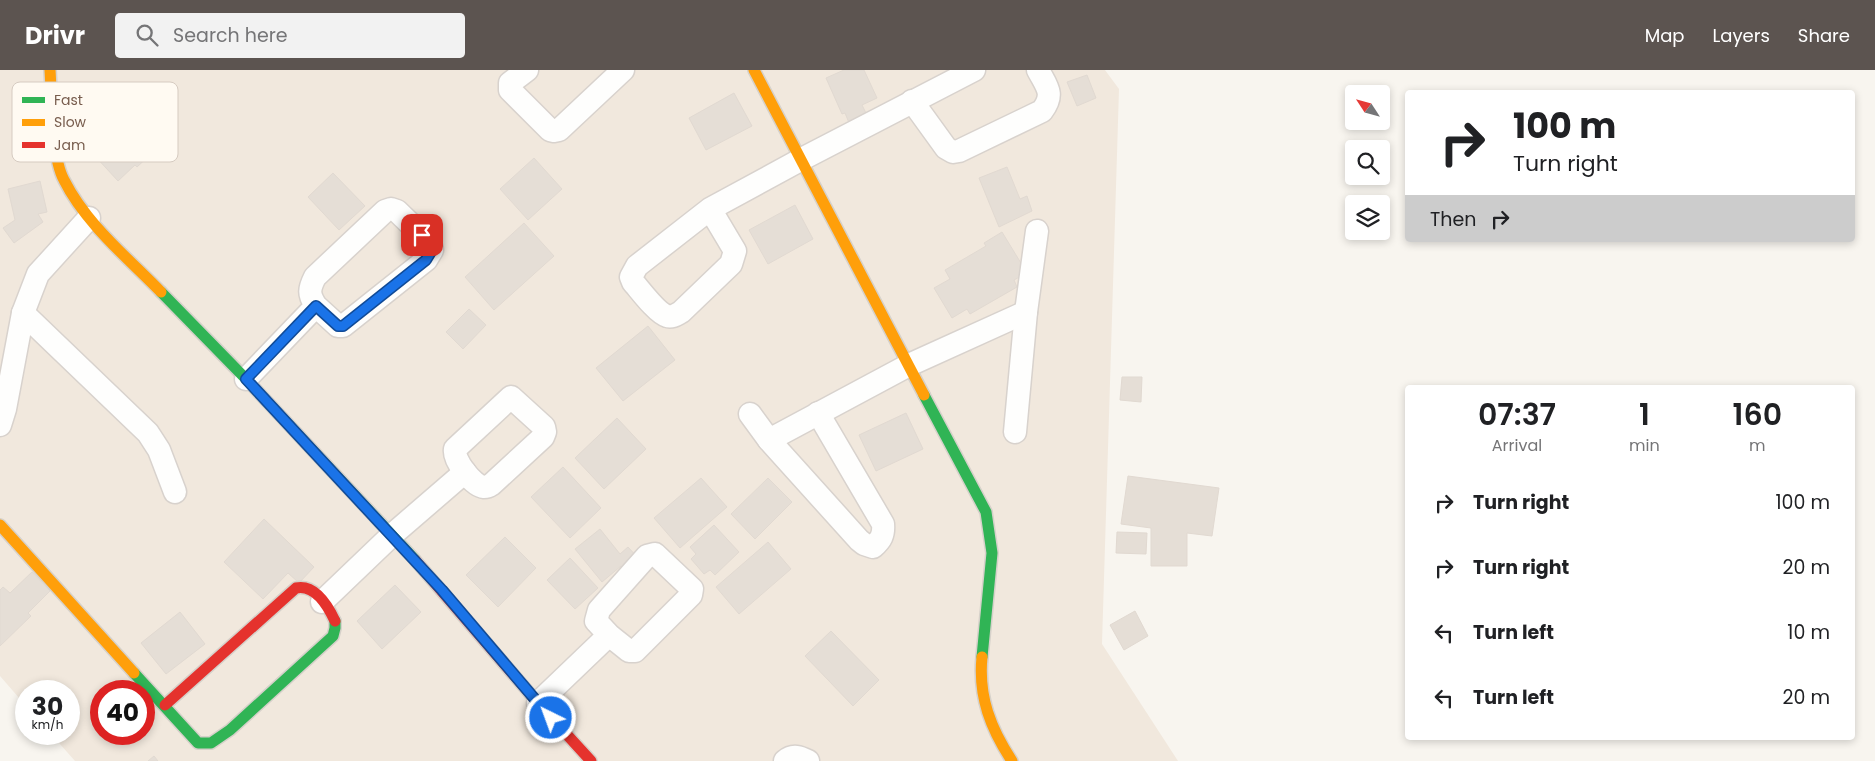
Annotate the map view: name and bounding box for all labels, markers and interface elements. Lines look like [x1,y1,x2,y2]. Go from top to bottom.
search box [115,13,465,58]
text: Drivr [25,19,85,52]
icon: search [133,21,161,49]
text: Search here [173,22,288,49]
text: Map [1645,23,1685,48]
text: Layers [1713,23,1770,48]
text: Share [1798,23,1850,48]
legend [12,82,178,162]
north arrow [1345,85,1390,130]
map controls [1345,85,1390,240]
text: Fast [54,90,83,110]
text: 100 m [1513,101,1616,150]
icon: right [1430,110,1495,175]
text: Slow [54,112,87,132]
text: Jam [54,135,85,155]
button: search [1345,140,1390,185]
text: Turn right [1513,148,1618,179]
button: layers [1345,195,1390,240]
icon: right [1486,205,1514,233]
text: Then [1430,206,1476,233]
pin [401,214,443,256]
icon: arrive [408,221,436,249]
text: 07:37 [1478,393,1556,436]
text: 1 [1639,393,1650,436]
text: 160 [1733,393,1782,436]
text: Arrival [1492,434,1542,457]
text: min [1629,434,1660,457]
text: m [1749,434,1766,457]
icon: right [1430,489,1458,517]
text: Turn right [1473,489,1569,516]
text: 100 m [1775,489,1830,516]
icon: right [1430,554,1458,582]
text: Turn right [1473,554,1569,581]
text: 20 m [1782,554,1830,581]
icon: left [1430,619,1458,647]
text: Turn left [1473,619,1554,646]
text: 10 m [1787,619,1830,646]
speed limit sign: 40 [90,680,155,745]
icon: left [1430,684,1458,712]
text: Turn left [1473,684,1554,711]
text: 20 m [1782,684,1830,711]
text: 30 [32,689,63,724]
position arrow [524,691,576,743]
text: km/h [32,716,63,733]

